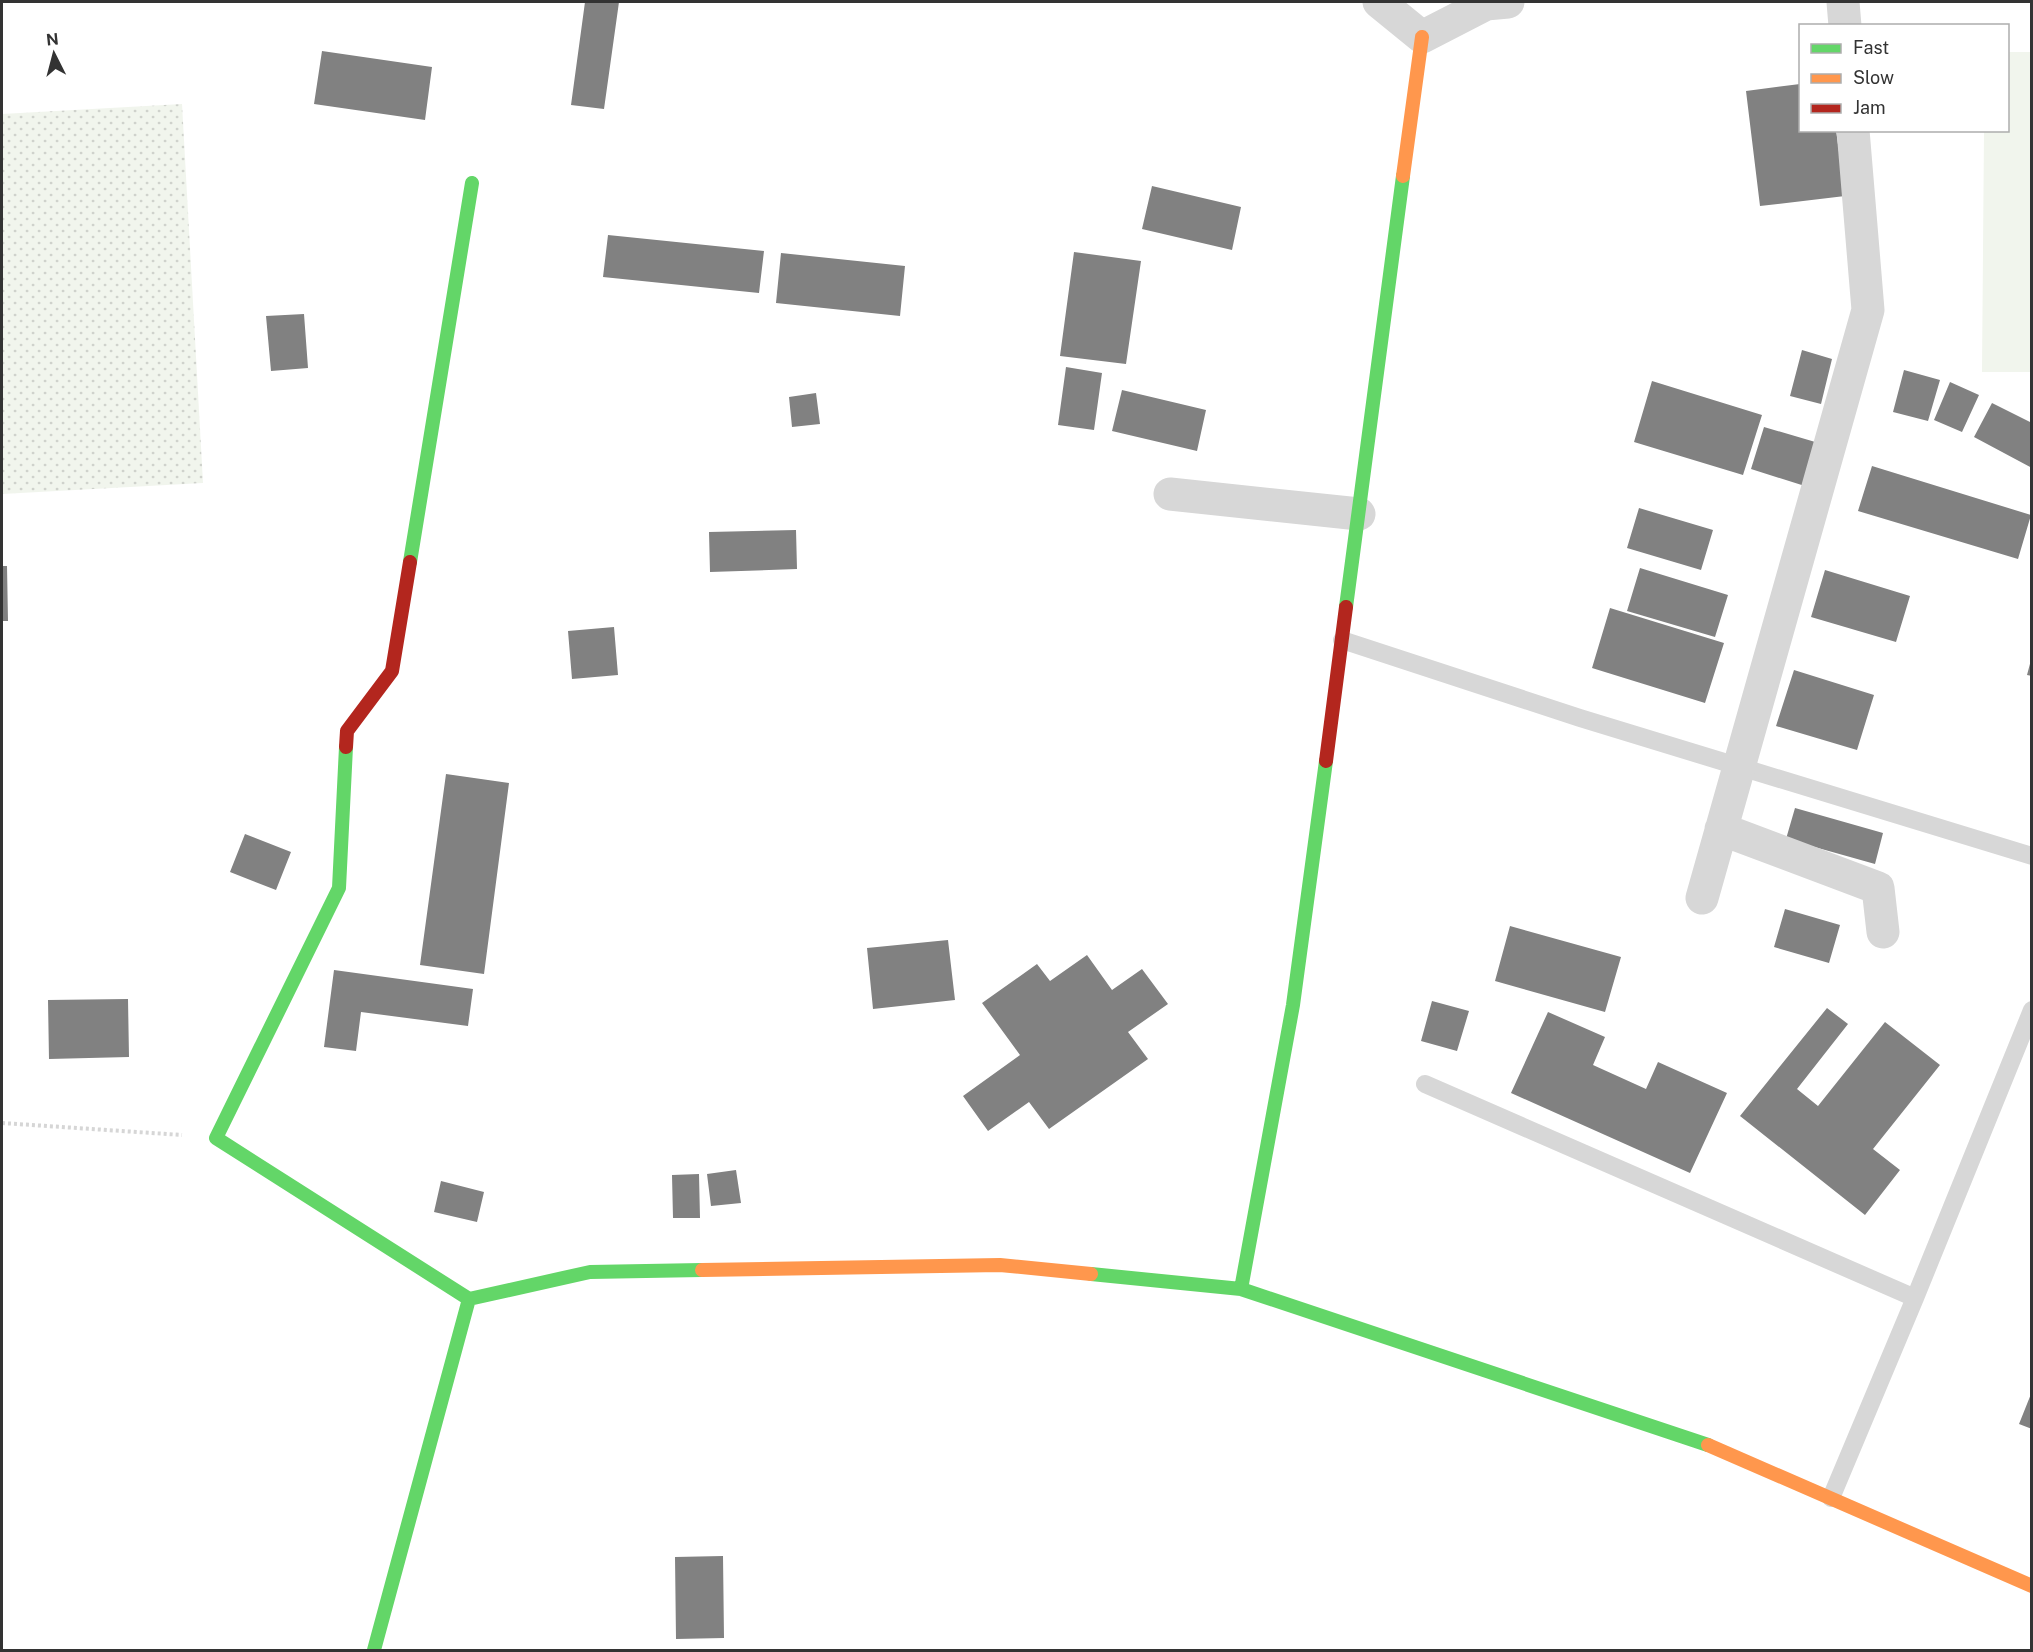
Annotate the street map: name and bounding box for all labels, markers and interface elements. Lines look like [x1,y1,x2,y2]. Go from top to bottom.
north arrow [24,24,84,84]
legend [1799,24,2009,132]
text: N [45,29,60,50]
text: Fast [1853,37,1889,58]
text: Slow [1853,67,1894,88]
text: Jam [1853,97,1886,118]

